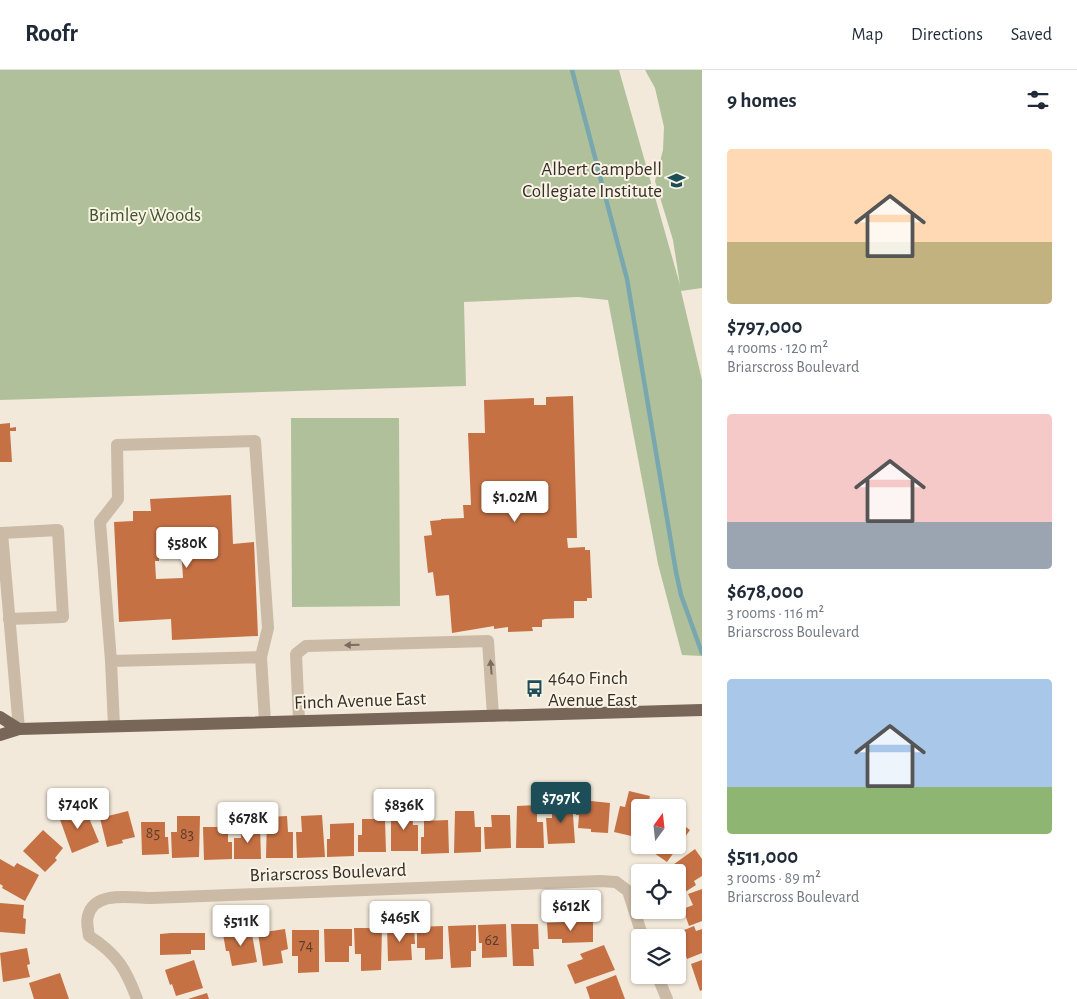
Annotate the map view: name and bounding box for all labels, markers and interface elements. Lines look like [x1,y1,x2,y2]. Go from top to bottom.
text: Roofr [25,22,78,46]
text: Map [852,26,883,44]
text: Directions [911,26,983,44]
text: Saved [1011,26,1052,44]
icon: filters [1024,86,1052,114]
text: 9 homes [727,90,797,111]
place label: Albert Campbell Collegiate Institute [522,160,662,201]
school or university icon: Albert Campbell Collegiate Institute [666,170,686,190]
icon: home [845,181,935,271]
park label: Brimley Woods [89,206,201,225]
text: $797,000 [727,316,802,337]
text: 4 rooms · 120 m² [727,340,828,356]
text: Briarscross Boulevard [727,359,859,375]
icon: home [845,446,935,536]
pin: $1.02M [474,480,556,523]
text: $1.02M [492,489,538,505]
pin: $580K [152,526,222,569]
text: $580K [167,535,207,551]
text: $678,000 [727,581,804,602]
text: 3 rooms · 116 m² [727,605,824,621]
text: Briarscross Boulevard [727,624,859,640]
one-way arrow [344,641,360,649]
one-way arrow [486,659,494,675]
place label: 4640 Finch Avenue East [548,669,637,710]
bus stop icon: 4640 Finch Avenue East [524,679,544,699]
street label: Finch Avenue East [294,689,426,713]
icon: home [845,711,935,801]
pin: $797K [526,782,596,824]
pin: $740K [43,788,113,830]
pin: $836K [369,788,439,831]
text: $797K [542,790,580,806]
text: $740K [58,796,98,812]
text: $836K [384,797,424,813]
north arrow [631,799,686,854]
map controls [631,799,686,984]
pin: $678K [213,802,283,844]
text: $678K [228,810,268,826]
house number: 85 [146,825,160,841]
house number: 83 [180,826,194,842]
text: $511,000 [727,846,798,867]
street label: Briarscross Boulevard [249,861,407,885]
button: locate [631,864,686,919]
text: 3 rooms · 89 m² [727,870,821,886]
text: Briarscross Boulevard [727,889,859,905]
pin: $612K [536,890,606,932]
text: $612K [552,898,590,914]
pin: $465K [365,900,435,943]
pin: $511K [206,904,276,947]
text: $465K [380,909,420,925]
text: $511K [224,913,258,929]
button: layers [631,929,686,984]
house number: 62 [485,932,499,948]
house number: 74 [299,937,313,953]

